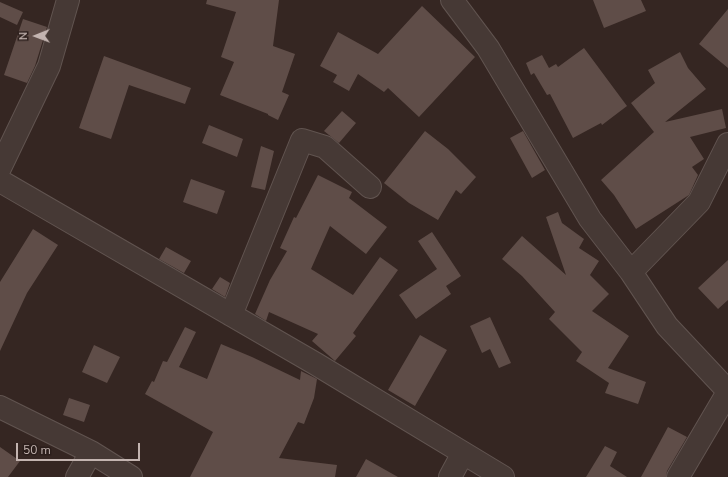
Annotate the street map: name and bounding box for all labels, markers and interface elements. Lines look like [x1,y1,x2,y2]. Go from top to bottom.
north arrow [16,16,56,56]
text: N [16,32,31,40]
scale bar [18,435,142,461]
text: 50 m [23,442,51,458]

